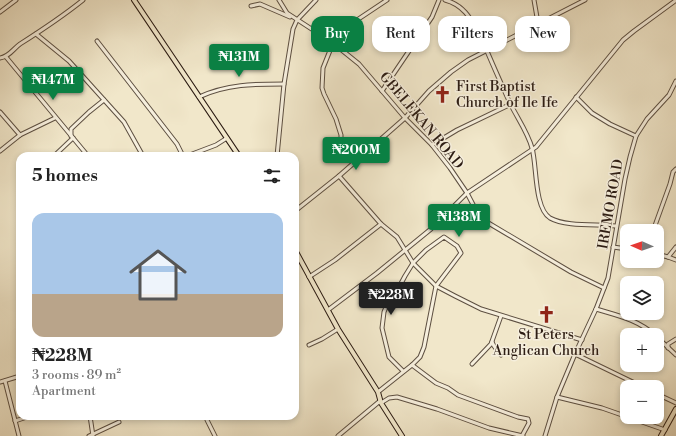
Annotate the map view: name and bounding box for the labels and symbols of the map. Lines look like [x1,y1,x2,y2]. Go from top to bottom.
pin: ₦131M [211,44,267,78]
pin: ₦147M [25,67,81,101]
street label: GBELEKAN ROAD [375,68,467,173]
place label: First Baptist Church of Ile Ife [456,78,558,112]
church icon: First Baptist Church of Ile Ife [433,84,453,104]
pin: ₦200M [328,137,384,171]
street label: IREMO ROAD [594,158,628,251]
pin: ₦138M [431,204,487,238]
north arrow [620,224,664,268]
pin: ₦228M [363,282,419,316]
church icon: St Peters Anglican Church [536,304,556,324]
place label: St Peters Anglican Church [492,326,600,360]

